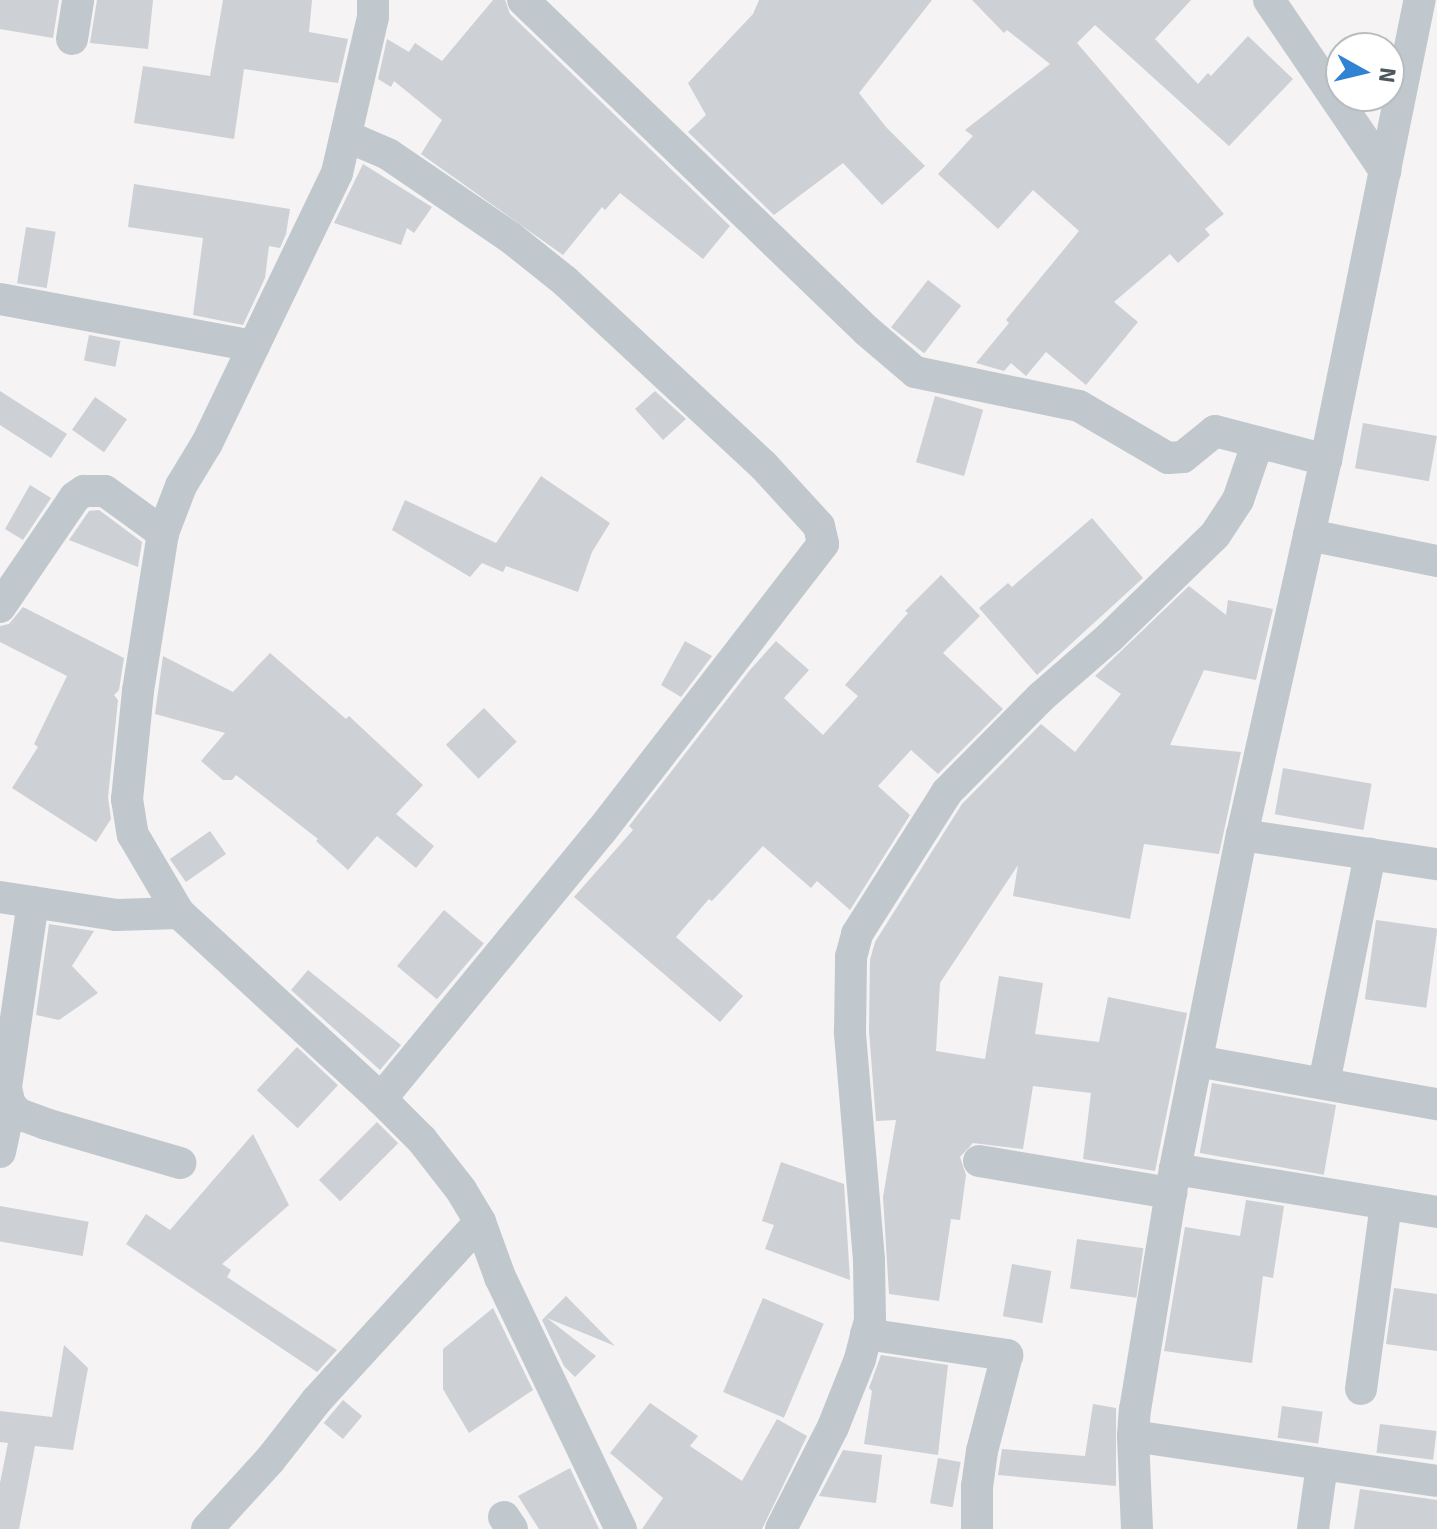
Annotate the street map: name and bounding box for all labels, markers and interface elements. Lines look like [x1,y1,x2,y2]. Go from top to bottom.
north arrow [1325,32,1405,112]
text: N [1373,66,1402,85]

